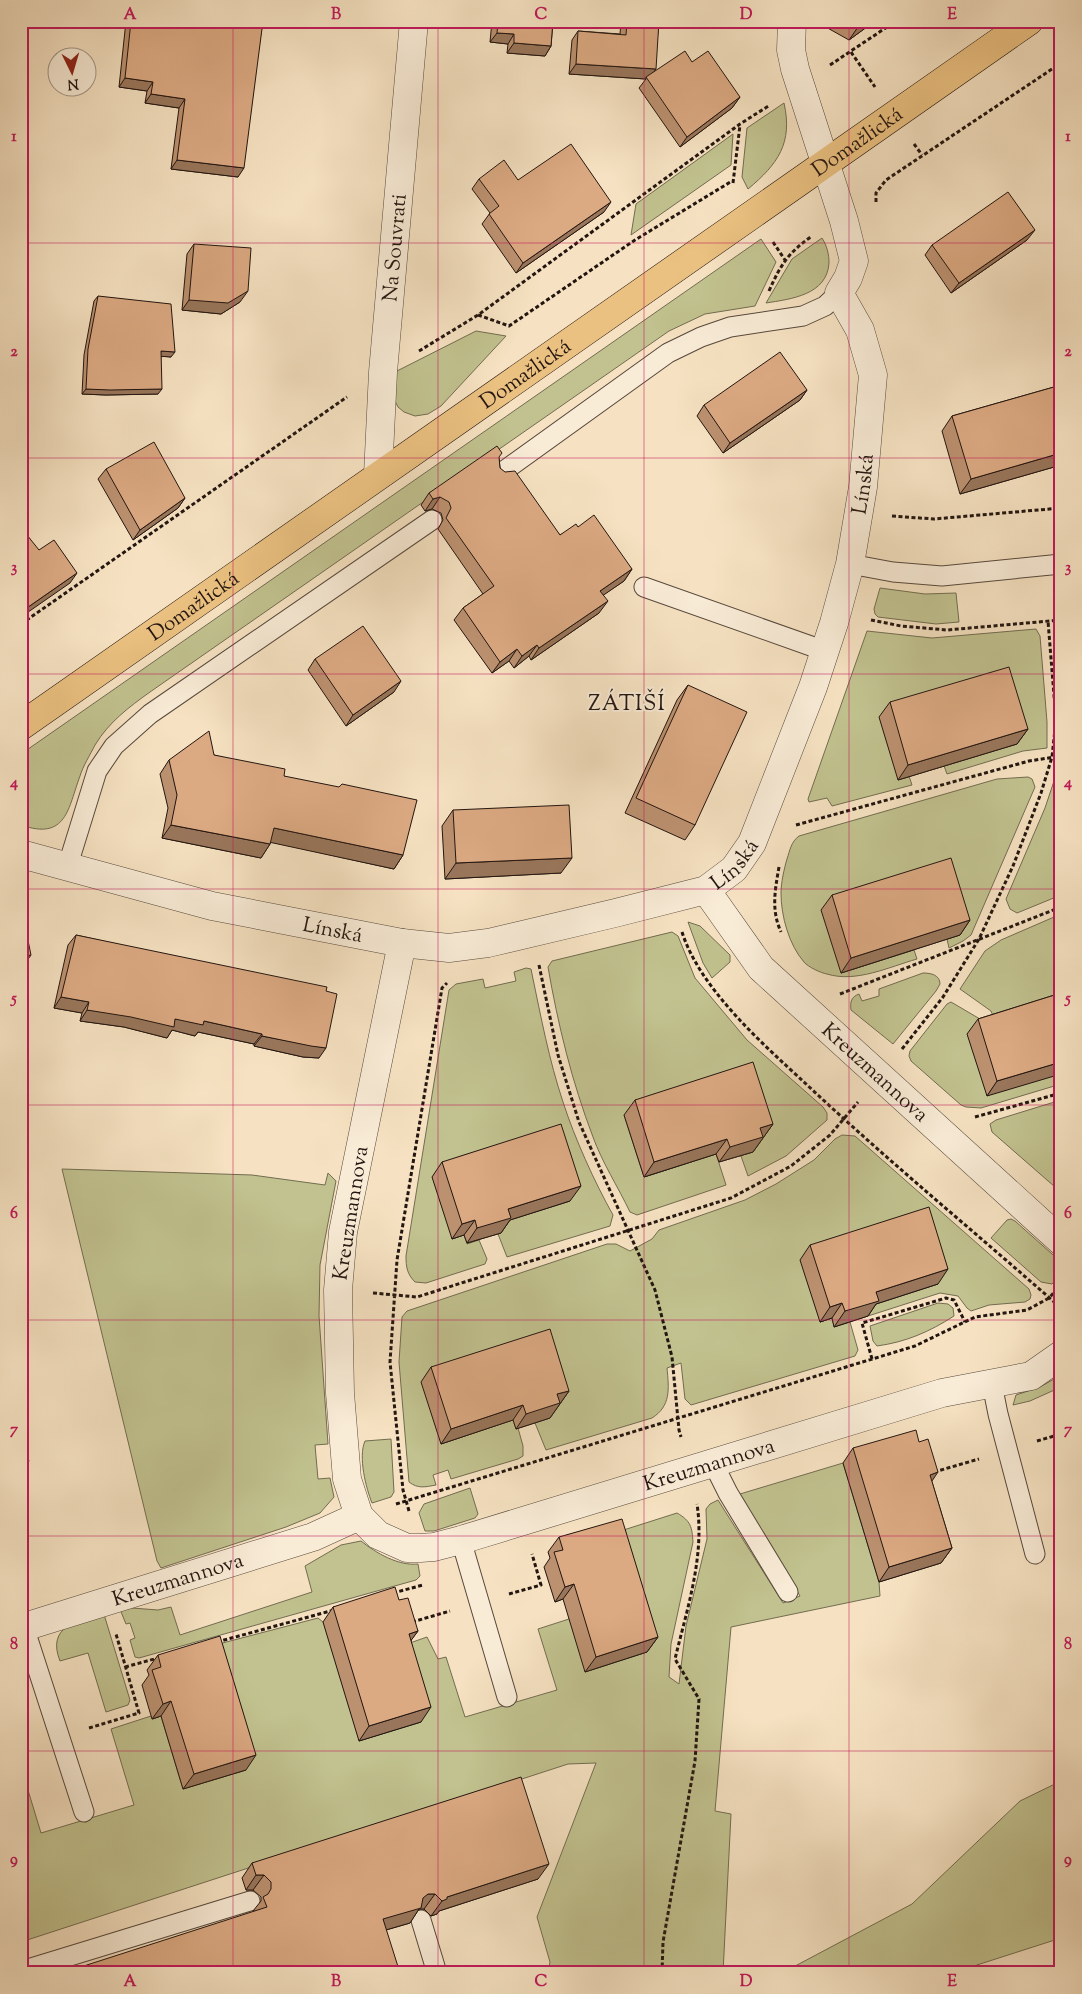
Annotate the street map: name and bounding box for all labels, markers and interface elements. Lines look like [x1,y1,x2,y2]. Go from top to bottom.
text: A [124,4,137,27]
text: B [331,4,341,27]
text: C [535,4,548,27]
text: D [740,4,753,27]
text: E [947,4,957,27]
north arrow [48,48,98,98]
text: N [67,73,79,93]
street label: Domažlická [806,100,910,186]
text: 1 [11,126,17,149]
text: 1 [1065,126,1071,149]
street label: Na Souvrati [376,192,416,303]
street label: Domažlická [474,332,578,418]
text: 2 [10,341,18,364]
text: 2 [1064,341,1072,364]
street label: Línská [846,453,883,517]
text: 3 [11,557,18,580]
text: 3 [1065,557,1072,580]
street label: Domažlická [142,565,246,650]
district label: ZÁTIŠÍ [588,688,666,721]
text: 4 [9,772,18,795]
text: 4 [1063,772,1072,795]
street label: Línská [705,834,767,899]
street label: Línská [300,911,365,952]
text: 5 [9,988,17,1011]
text: 5 [1063,988,1071,1011]
street label: Kreuzmannova [814,1017,935,1131]
street label: Kreuzmannova [327,1144,377,1283]
text: 6 [10,1203,18,1226]
text: 6 [1064,1203,1072,1226]
text: 7 [10,1419,19,1442]
text: 7 [1064,1419,1073,1442]
street label: Kreuzmannova [640,1432,779,1500]
street label: Kreuzmannova [109,1547,248,1616]
text: 8 [10,1634,18,1657]
text: 8 [1064,1634,1072,1657]
text: 9 [10,1849,18,1872]
text: 9 [1064,1849,1072,1872]
text: A [124,1971,137,1994]
text: B [331,1971,341,1994]
text: C [535,1971,548,1994]
text: D [740,1971,753,1994]
text: E [947,1971,957,1994]

